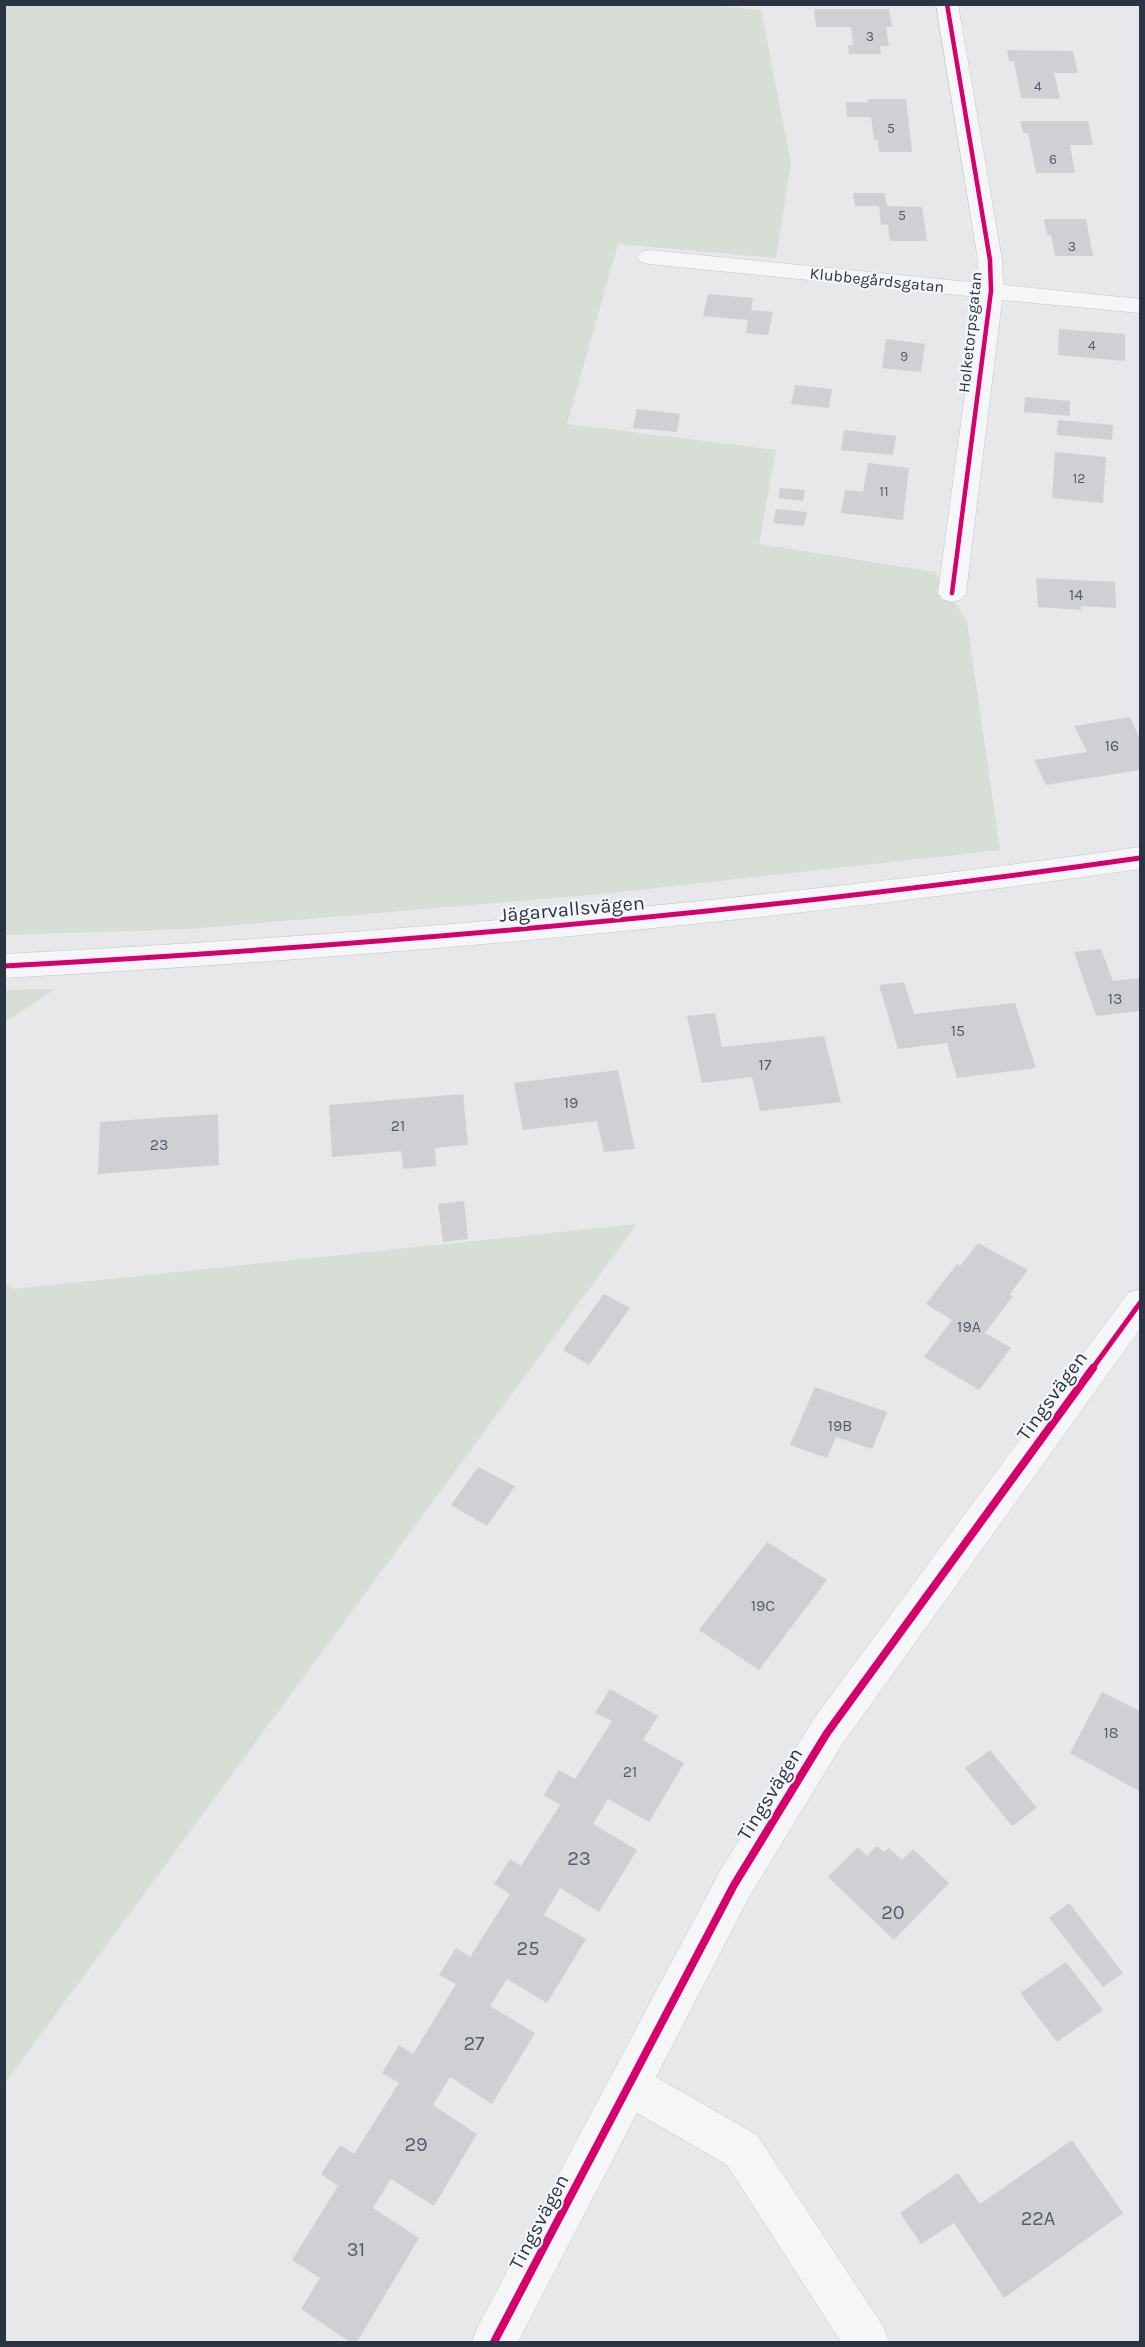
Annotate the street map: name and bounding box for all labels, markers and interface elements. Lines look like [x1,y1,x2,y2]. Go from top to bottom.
house number: 3 [866,28,874,45]
house number: 4 [1034,78,1042,95]
house number: 5 [887,120,895,137]
house number: 6 [1049,151,1057,168]
house number: 5 [898,207,906,224]
house number: 3 [1068,238,1076,255]
street label: Klubbegårdsgatan [809,264,945,296]
street label: Holketorpsgatan [954,270,986,394]
house number: 4 [1088,337,1096,354]
house number: 9 [900,348,908,365]
house number: 12 [1073,470,1085,487]
house number: 11 [879,483,889,500]
house number: 14 [1069,585,1083,604]
house number: 16 [1105,736,1119,755]
street label: Jägarvallsvägen [498,891,646,927]
house number: 13 [1108,989,1122,1008]
house number: 15 [951,1021,965,1040]
house number: 17 [759,1055,772,1074]
house number: 19 [564,1093,578,1112]
house number: 21 [391,1116,405,1135]
house number: 23 [150,1135,168,1154]
house number: 19A [957,1317,981,1336]
street label: Tingsvägen [1012,1347,1092,1445]
house number: 19B [828,1416,852,1435]
house number: 19C [751,1596,775,1615]
house number: 18 [1103,1723,1119,1742]
street label: Tingsvägen [733,1744,807,1844]
house number: 21 [623,1762,637,1781]
house number: 23 [567,1847,591,1870]
house number: 20 [881,1901,905,1924]
house number: 25 [517,1937,539,1960]
house number: 27 [464,2032,485,2055]
house number: 29 [404,2133,428,2156]
street label: Tingsvägen [504,2170,574,2274]
house number: 22A [1021,2207,1055,2230]
house number: 31 [347,2238,365,2261]

